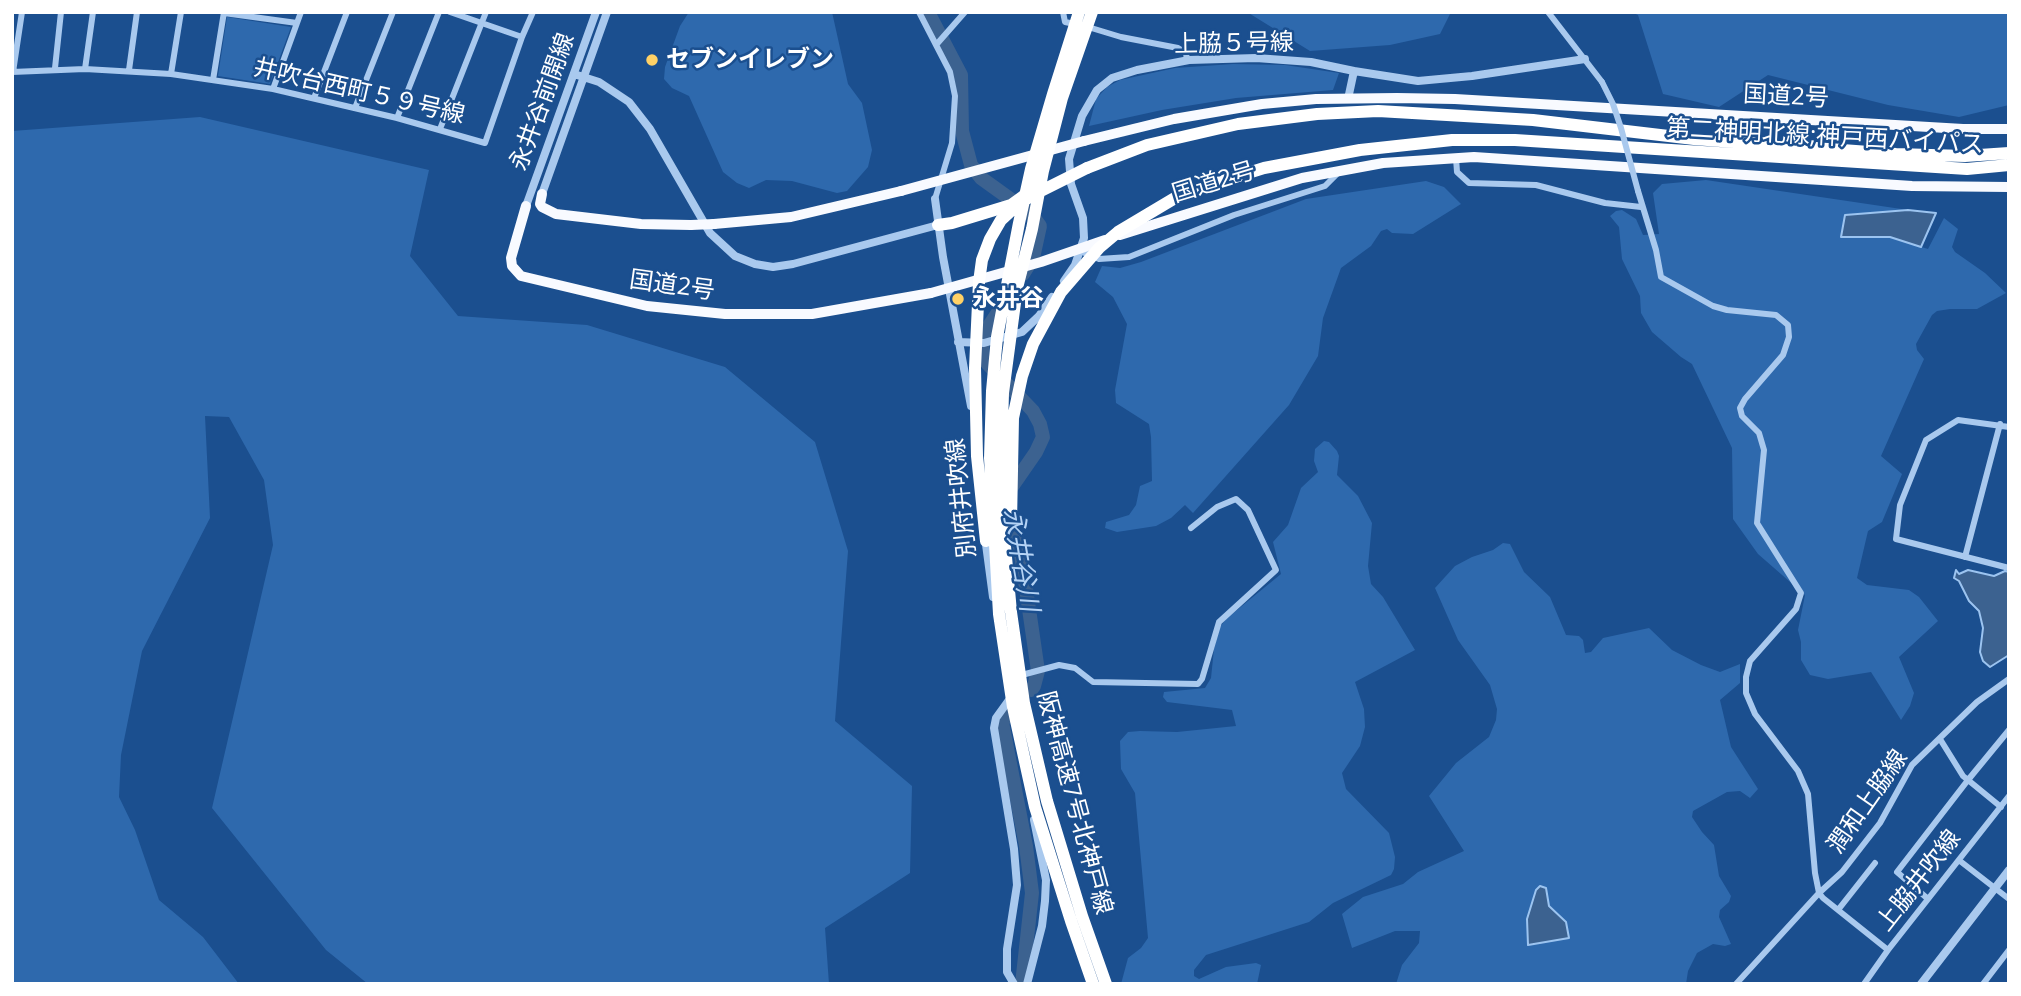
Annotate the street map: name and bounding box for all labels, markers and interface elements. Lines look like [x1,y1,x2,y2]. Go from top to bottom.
street label: 永井谷前開線 [505,29,581,175]
street label: 上脇５号線 [1174,29,1294,59]
place label: セブンイレブン [666,46,834,74]
marker: セブンイレブン [644,52,660,68]
street label: 井吹台西町５９号線 [251,54,467,130]
street label: 国道2号 [1742,80,1830,114]
street label: 第二神明北線;神戸西バイパス [1665,114,1985,160]
street label: 国道2号 [1169,157,1259,209]
street label: 国道2号 [628,266,716,306]
place label: 永井谷 [972,285,1044,313]
marker: 永井谷 [950,291,966,307]
street label: 別府井吹線 [941,437,983,559]
water label: 永井谷川 [996,506,1044,614]
street label: 阪神高速7号北神戸線 [1030,688,1118,918]
street label: 潤和上脇線 [1822,745,1914,859]
street label: 上脇井吹線 [1871,825,1967,937]

